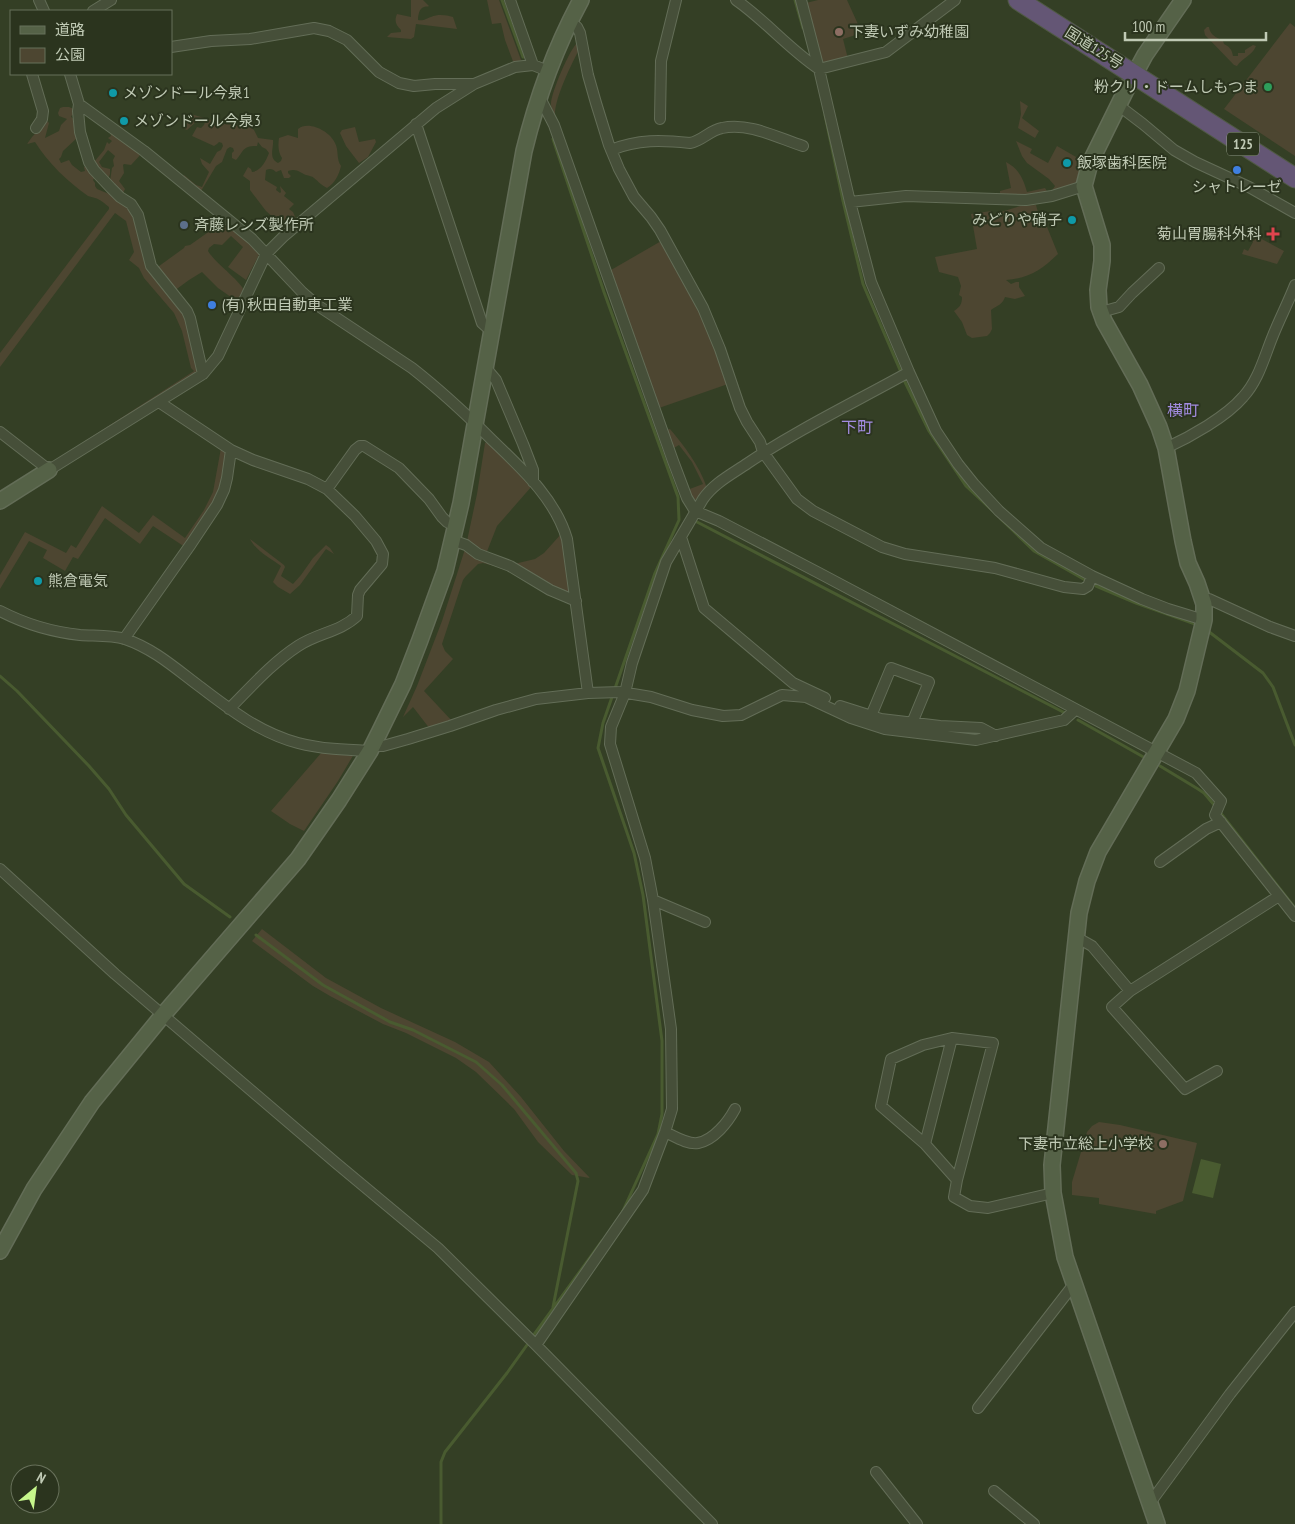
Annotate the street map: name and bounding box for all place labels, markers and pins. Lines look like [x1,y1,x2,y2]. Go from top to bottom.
place label: 下妻いずみ幼稚園 [849,22,969,41]
marker: 下妻いずみ幼稚園 [833,26,845,38]
place label: 粉クリ・ドームしもつま [1094,77,1258,96]
marker: 粉クリ・ドームしもつま [1262,81,1274,93]
place label: メゾンドール今泉1 [123,83,250,102]
marker: メゾンドール今泉1 [107,87,119,99]
place label: メゾンドール今泉3 [134,111,261,130]
marker: メゾンドール今泉3 [118,115,130,127]
place label: 飯塚歯科医院 [1077,153,1167,172]
marker: 飯塚歯科医院 [1061,157,1073,169]
marker: シャトレーゼ [1231,164,1243,176]
place label: シャトレーゼ [1192,177,1282,196]
place label: みどりや硝子 [972,210,1062,229]
marker: みどりや硝子 [1066,214,1078,226]
place label: 斉藤レンズ製作所 [194,215,314,234]
marker: 斉藤レンズ製作所 [178,219,190,231]
place label: 菊山胃腸科外科 [1157,224,1262,243]
marker: 菊山胃腸科外科 [1266,227,1280,241]
place label: (有) 秋田自動車工業 [222,295,352,314]
marker: (有) 秋田自動車工業 [206,299,218,311]
place label: 熊倉電気 [48,571,108,590]
marker: 熊倉電気 [32,575,44,587]
place label: 下妻市立総上小学校 [1018,1134,1153,1153]
marker: 下妻市立総上小学校 [1157,1138,1169,1150]

